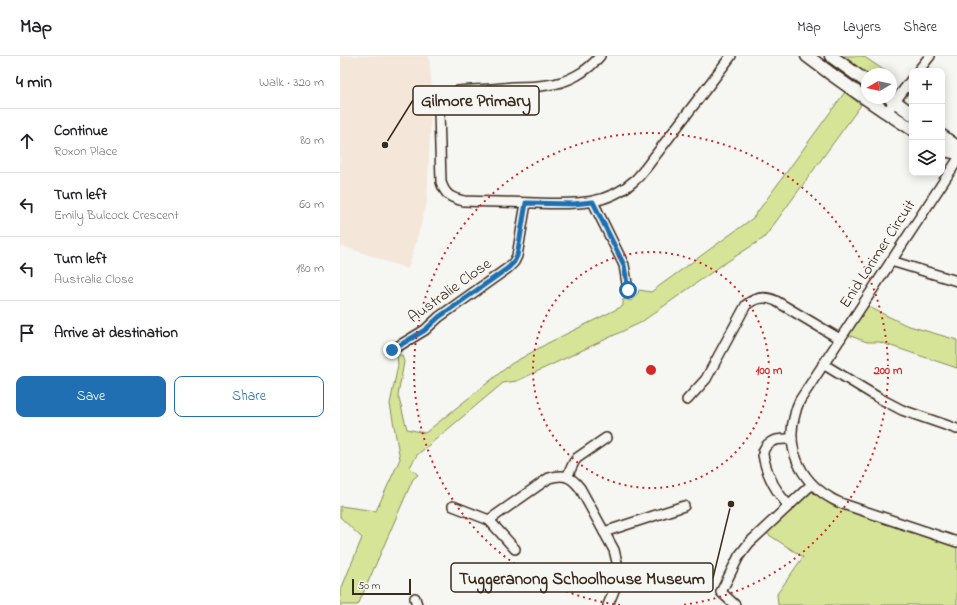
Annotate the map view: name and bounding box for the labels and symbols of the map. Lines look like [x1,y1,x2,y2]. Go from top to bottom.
north arrow [861,68,897,104]
callout: Gilmore Primary [413,86,539,115]
text: Gilmore Primary [421,89,532,116]
street label: Enid Lorimer Circuit [834,194,922,313]
street label: Australie Close [403,252,497,329]
route start [619,281,637,299]
route end [383,341,401,359]
text: 100 m [756,362,783,380]
text: 200 m [873,362,903,380]
centre of rings [644,363,658,377]
callout: Tuggeranong Schoolhouse Museum [451,563,713,592]
text: Tuggeranong Schoolhouse Museum [459,567,705,594]
scale bar [352,577,411,596]

